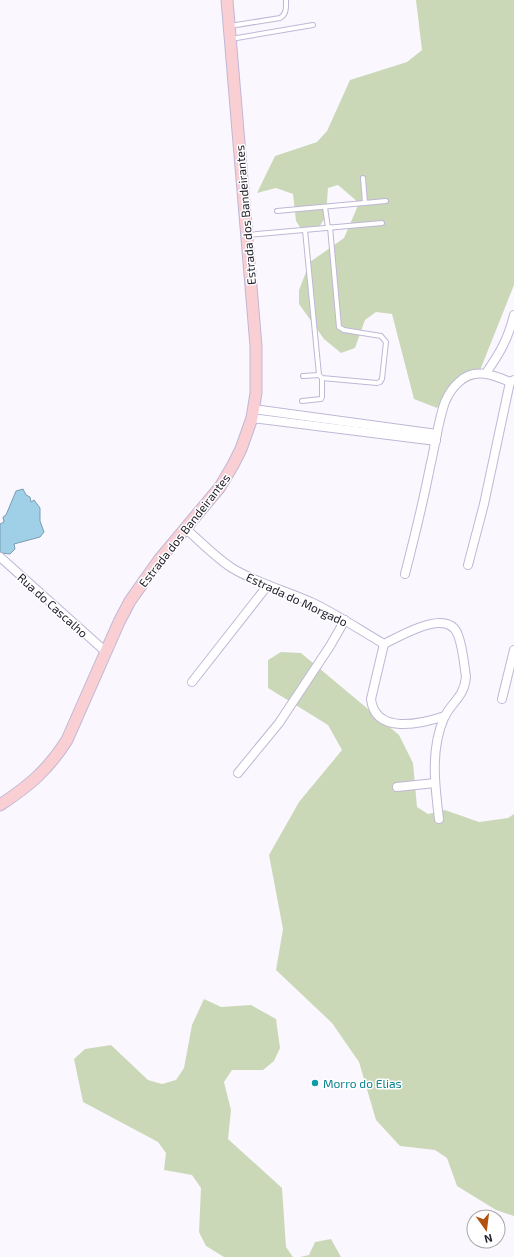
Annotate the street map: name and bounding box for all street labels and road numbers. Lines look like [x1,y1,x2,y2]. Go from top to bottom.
street label: Estrada dos Bandeirantes [232,145,258,285]
street label: Estrada dos Bandeirantes [135,470,233,590]
street label: Estrada do Morgado [244,569,350,629]
street label: Rua do Cascalho [15,570,91,640]

